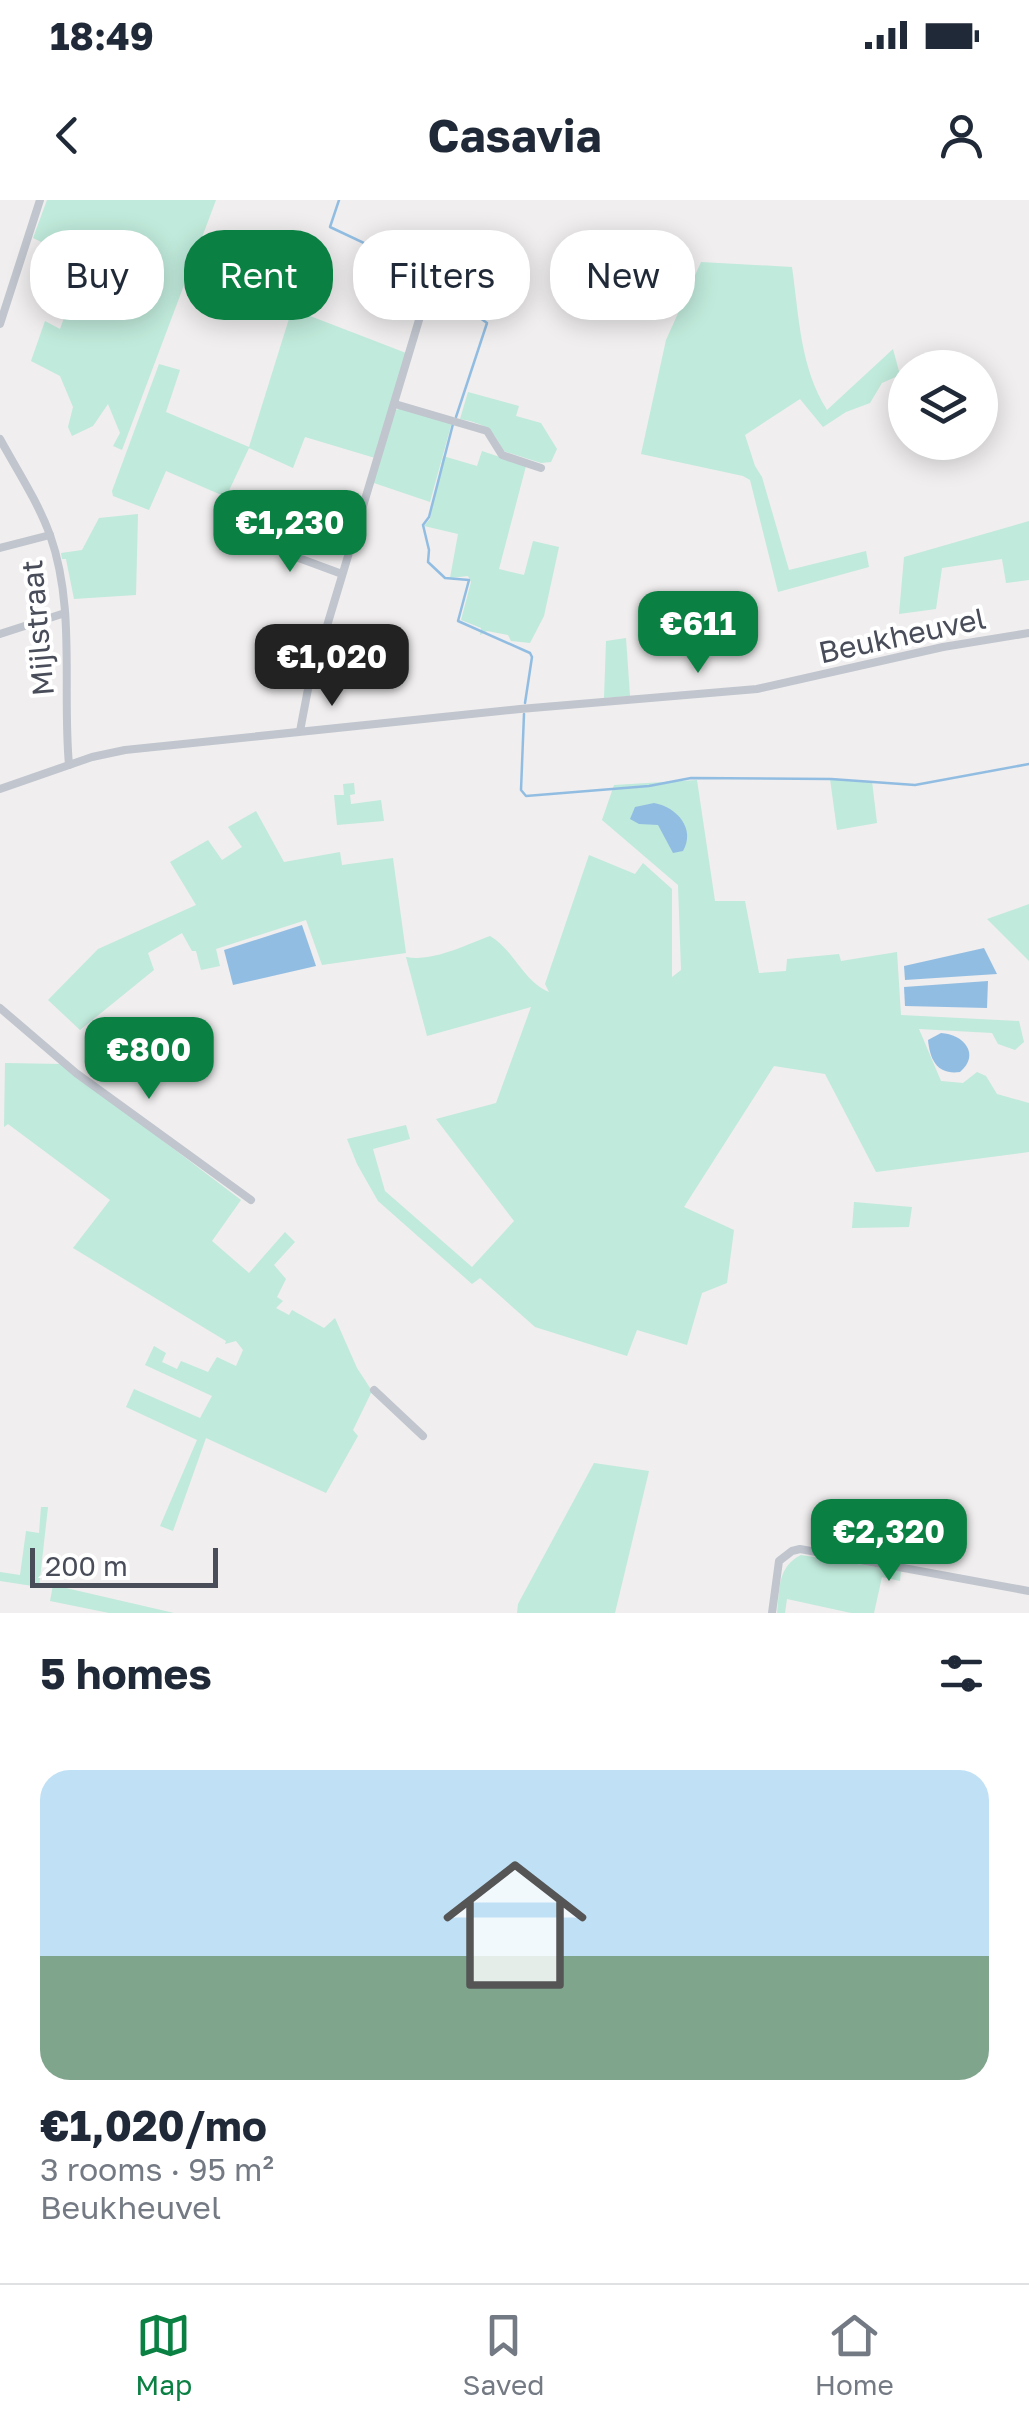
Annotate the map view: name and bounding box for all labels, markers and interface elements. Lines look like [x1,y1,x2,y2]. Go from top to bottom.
text: 18:49 [50,13,154,58]
icon: back [40,108,95,163]
text: Casavia [427,108,602,162]
icon: person [934,108,989,163]
chip: Buy [30,230,164,320]
chip: Rent [184,230,333,320]
chip: Filters [353,230,530,320]
chip: New [550,230,695,320]
map controls [888,350,998,460]
button: layers [888,350,998,460]
pin: €1,230 [209,490,371,575]
text: €1,230 [235,503,345,541]
street label: Mijlstraat [13,558,61,698]
pin: €611 [639,591,757,676]
street label: Beukheuvel [815,600,989,670]
text: €611 [660,604,736,642]
pin: €1,020 [251,624,413,709]
text: €1,020 [277,637,387,675]
pin: €800 [90,1017,208,1102]
text: €800 [107,1030,191,1068]
pin: €2,320 [808,1499,970,1584]
text: €2,320 [833,1512,945,1550]
scale bar [30,1543,218,1588]
text: 200 m [45,1549,128,1582]
icon: filters [934,1646,989,1701]
text: 5 homes [40,1648,212,1698]
icon: home [425,1835,605,2015]
text: €1,020/mo [40,2100,267,2150]
text: 3 rooms · 95 m² [40,2150,274,2188]
text: Beukheuvel [40,2188,221,2226]
tab: Map [135,2308,192,2401]
tab: Saved [463,2308,544,2401]
tab: Home [815,2308,894,2401]

